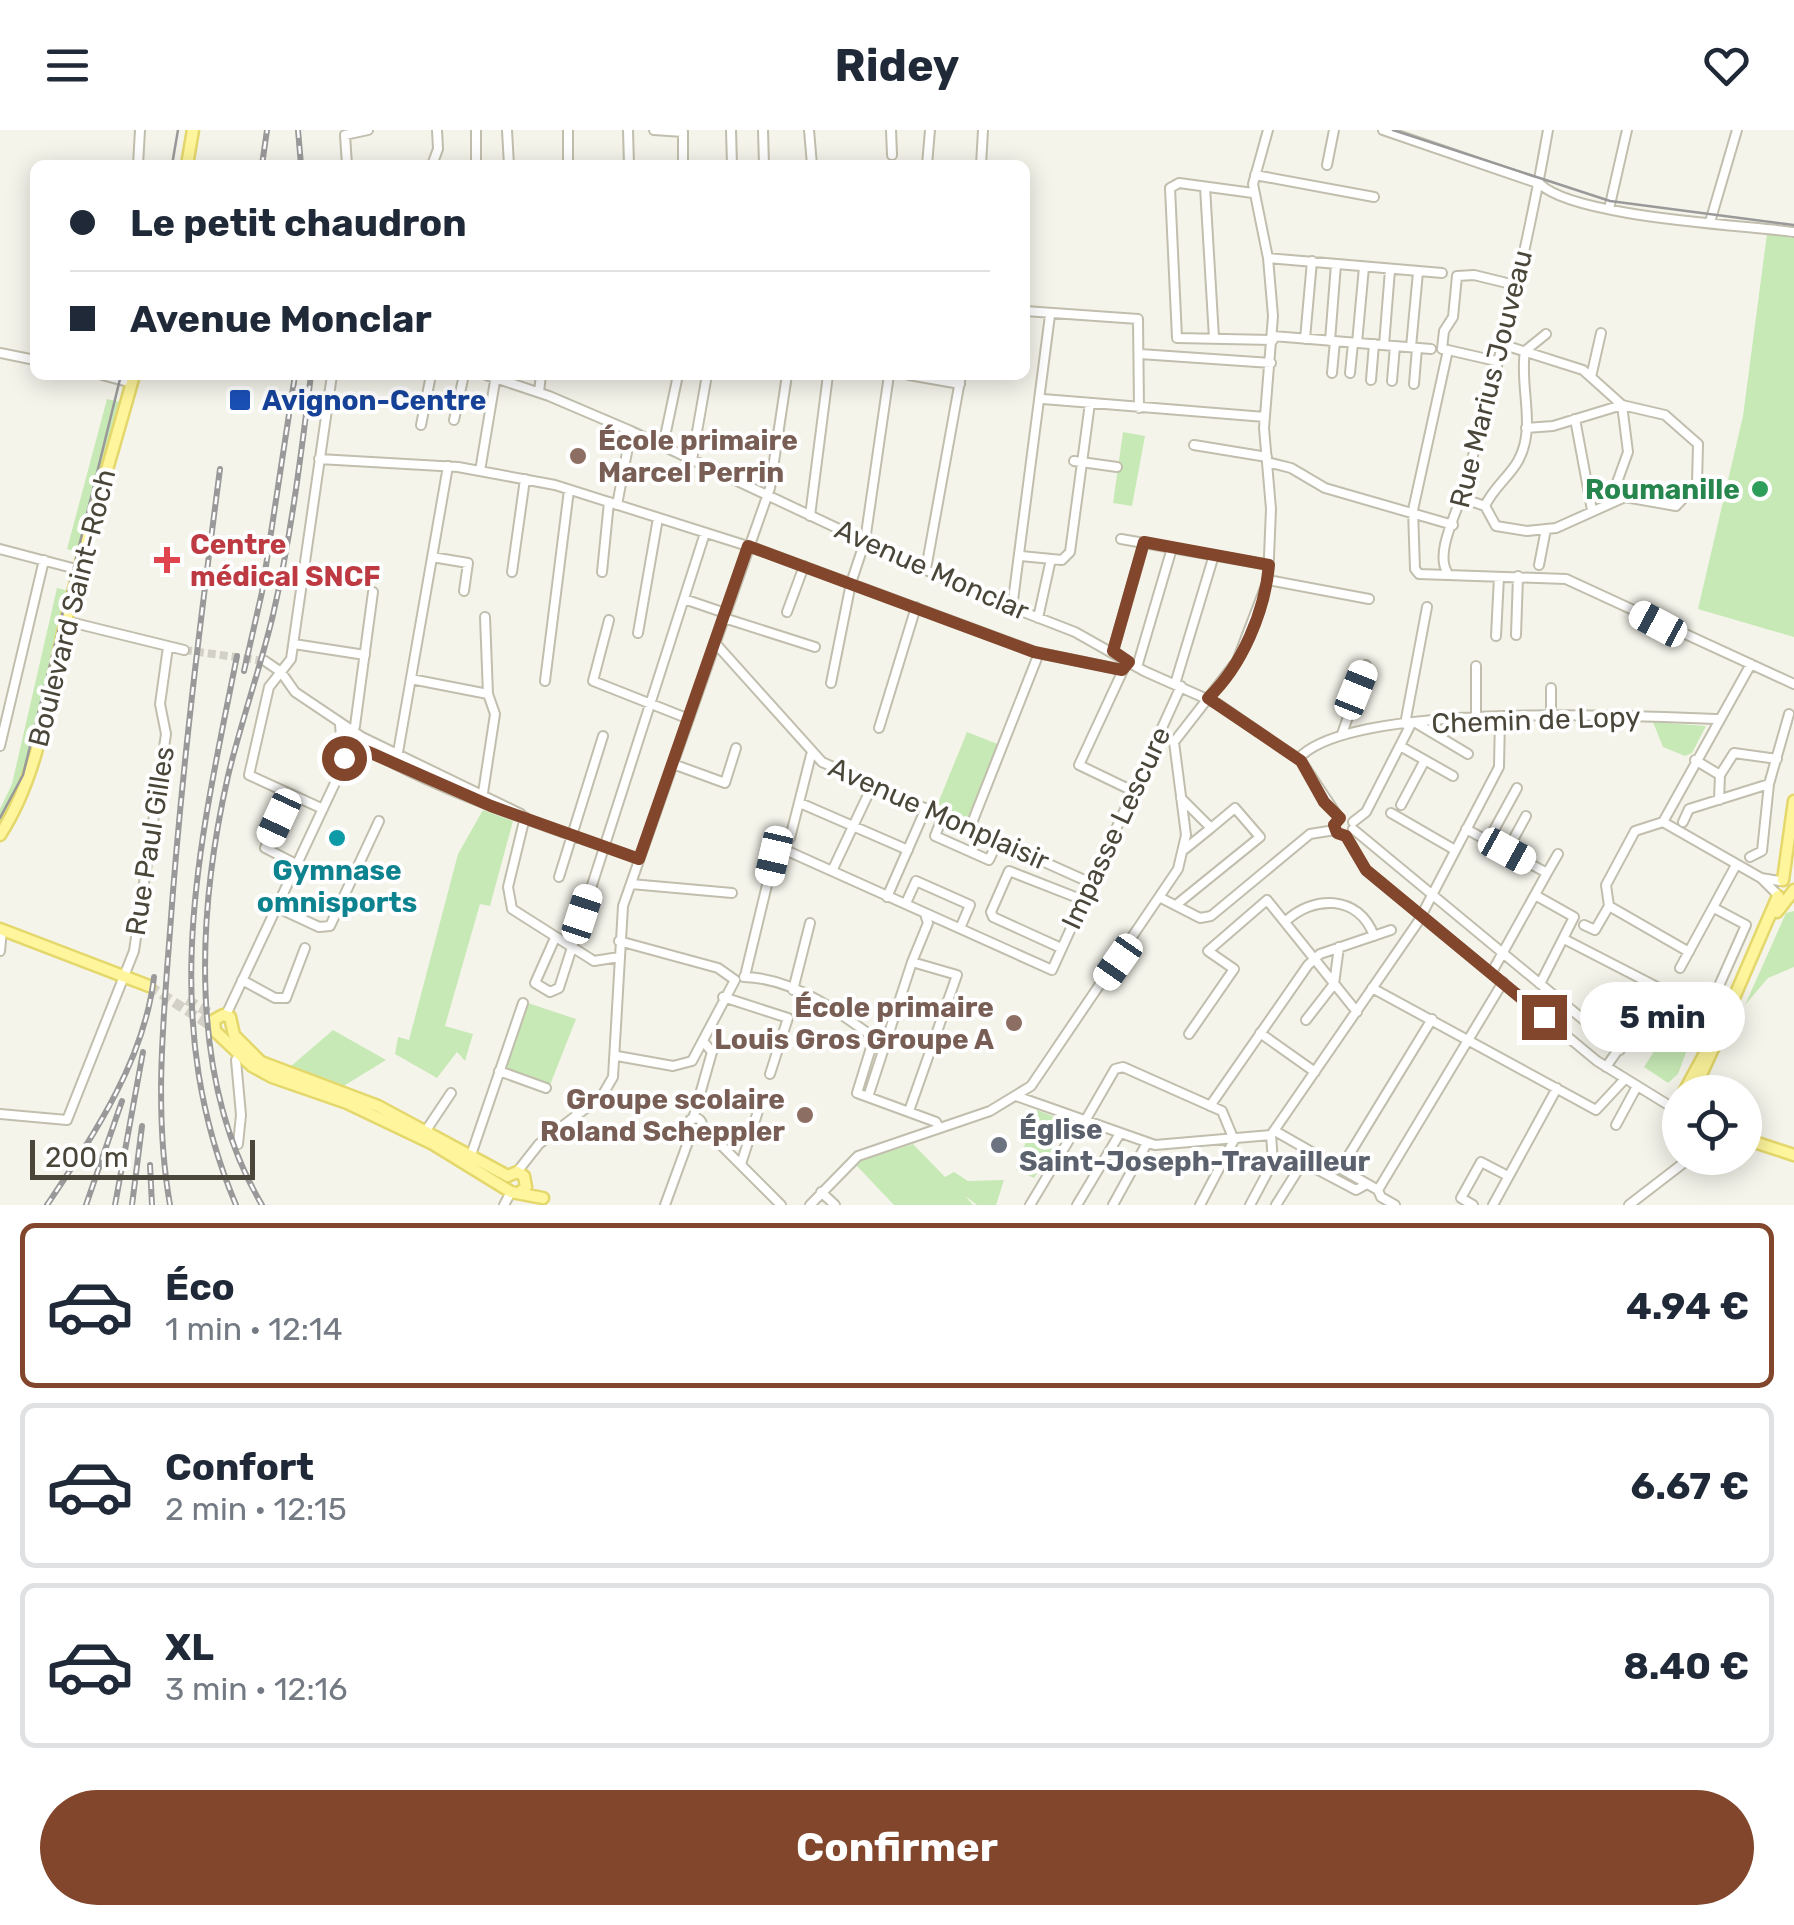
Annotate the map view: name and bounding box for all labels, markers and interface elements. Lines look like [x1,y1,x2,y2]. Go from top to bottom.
icon: menu [40,38,95,93]
icon: heart [1699,38,1754,93]
text: Ridey [835,39,959,92]
text: Le petit chaudron [130,200,467,246]
street label: Rue Marius Jouveau [1443,247,1539,511]
text: Avenue Monclar [130,296,432,342]
place label: Avignon-Centre [262,384,486,417]
marker: Avignon-Centre [227,387,253,413]
place label: École primaire Marcel Perrin [598,424,798,489]
marker: École primaire Marcel Perrin [567,445,589,467]
street label: Boulevard Saint-Roch [22,466,122,750]
place label: Roumanille [1585,473,1740,506]
marker: Roumanille [1749,478,1771,500]
street label: Avenue Monclar [830,513,1034,628]
place label: Centre médical SNCF [190,528,381,593]
marker: Centre médical SNCF [154,547,180,573]
car [1624,597,1692,651]
car [1331,657,1381,723]
street label: Chemin de Lopy [1431,700,1641,740]
street label: Impasse Lescure [1055,722,1177,934]
route start [322,736,367,781]
street label: Rue Paul Gilles [119,744,181,938]
street label: Avenue Monplaisir [824,751,1055,878]
car [253,784,305,852]
car [753,823,795,889]
car [1473,823,1541,879]
marker: Gymnase omnisports [326,827,348,849]
place label: Gymnase omnisports [257,854,417,919]
car [558,881,606,947]
car [1089,929,1147,995]
callout: 5 min [1579,982,1744,1052]
place label: École primaire Louis Gros Groupe A [714,991,994,1056]
route end [1522,995,1567,1040]
text: 5 min [1619,998,1706,1036]
marker: École primaire Louis Gros Groupe A [1003,1012,1025,1034]
map controls [1662,1075,1762,1175]
button: locate [1662,1075,1762,1175]
place label: Groupe scolaire Roland Scheppler [540,1083,785,1148]
marker: Groupe scolaire Roland Scheppler [794,1104,816,1126]
place label: Église Saint-Joseph-Travailleur [1019,1113,1371,1178]
marker: Église Saint-Joseph-Travailleur [988,1134,1010,1156]
scale bar [30,1135,255,1180]
text: 200 m [45,1141,129,1174]
icon: car [45,1261,135,1351]
text: Éco [165,1264,235,1310]
text: 4.94 € [1626,1283,1749,1329]
text: 1 min · 12:14 [165,1310,343,1348]
icon: car [45,1441,135,1531]
text: Confort [165,1444,314,1490]
text: 6.67 € [1631,1463,1749,1509]
text: 2 min · 12:15 [165,1490,347,1528]
icon: car [45,1621,135,1711]
text: XL [165,1624,214,1670]
text: 8.40 € [1623,1643,1749,1689]
text: 3 min · 12:16 [165,1670,348,1708]
button: Confirmer [40,1790,1754,1905]

